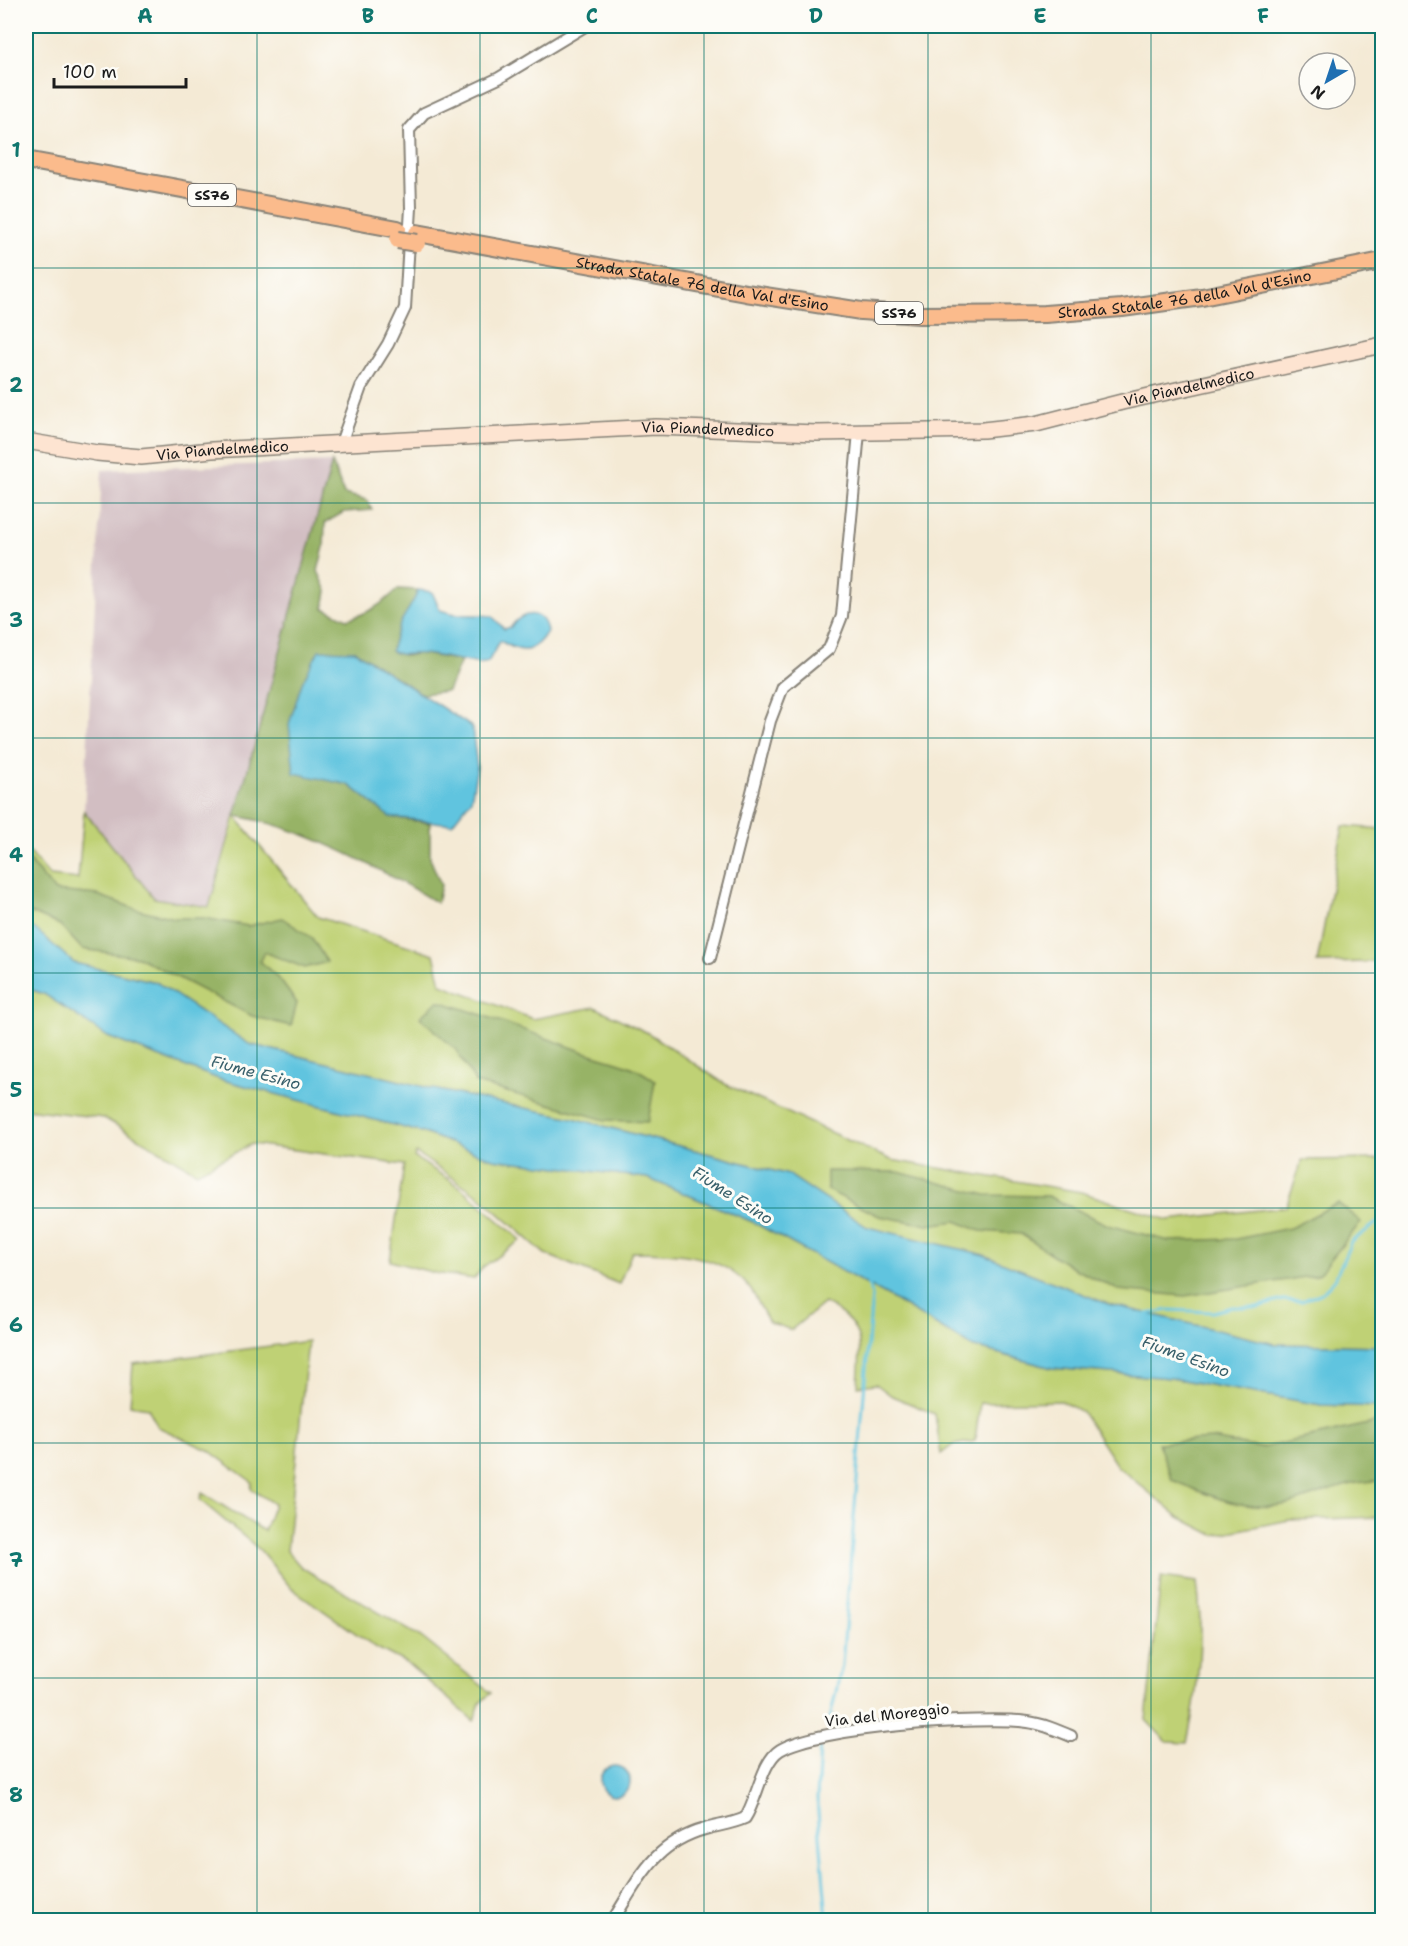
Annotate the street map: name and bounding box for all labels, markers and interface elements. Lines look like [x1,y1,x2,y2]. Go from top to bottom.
text: A [137,3,153,29]
text: B [362,3,374,29]
text: C [586,3,598,29]
text: D [809,3,823,29]
text: E [1033,3,1047,29]
text: F [1257,3,1269,29]
scale bar [54,51,186,89]
north arrow [1297,51,1357,111]
text: 100 m [63,60,117,84]
text: N [1306,80,1329,104]
text: 1 [11,137,21,163]
road number: SS76 [188,184,236,206]
street label: Strada Statale 76 della Val d'Esino [574,252,830,316]
street label: Strada Statale 76 della Val d'Esino [1057,265,1313,323]
road number: SS76 [875,302,923,324]
street label: Via Piandelmedico [1122,363,1256,411]
text: 2 [9,372,23,398]
street label: Via Piandelmedico [641,417,775,441]
street label: Via Piandelmedico [155,436,289,465]
text: 3 [9,607,23,633]
text: 4 [9,842,23,868]
water label: Fiume Esino [209,1050,303,1095]
text: 5 [10,1077,22,1103]
water label: Fiume Esino [688,1162,777,1229]
text: 6 [9,1312,23,1338]
water label: Fiume Esino [1139,1331,1233,1382]
text: 7 [9,1547,23,1573]
street label: Via del Moreggio [824,1699,950,1731]
text: 8 [9,1782,23,1808]

